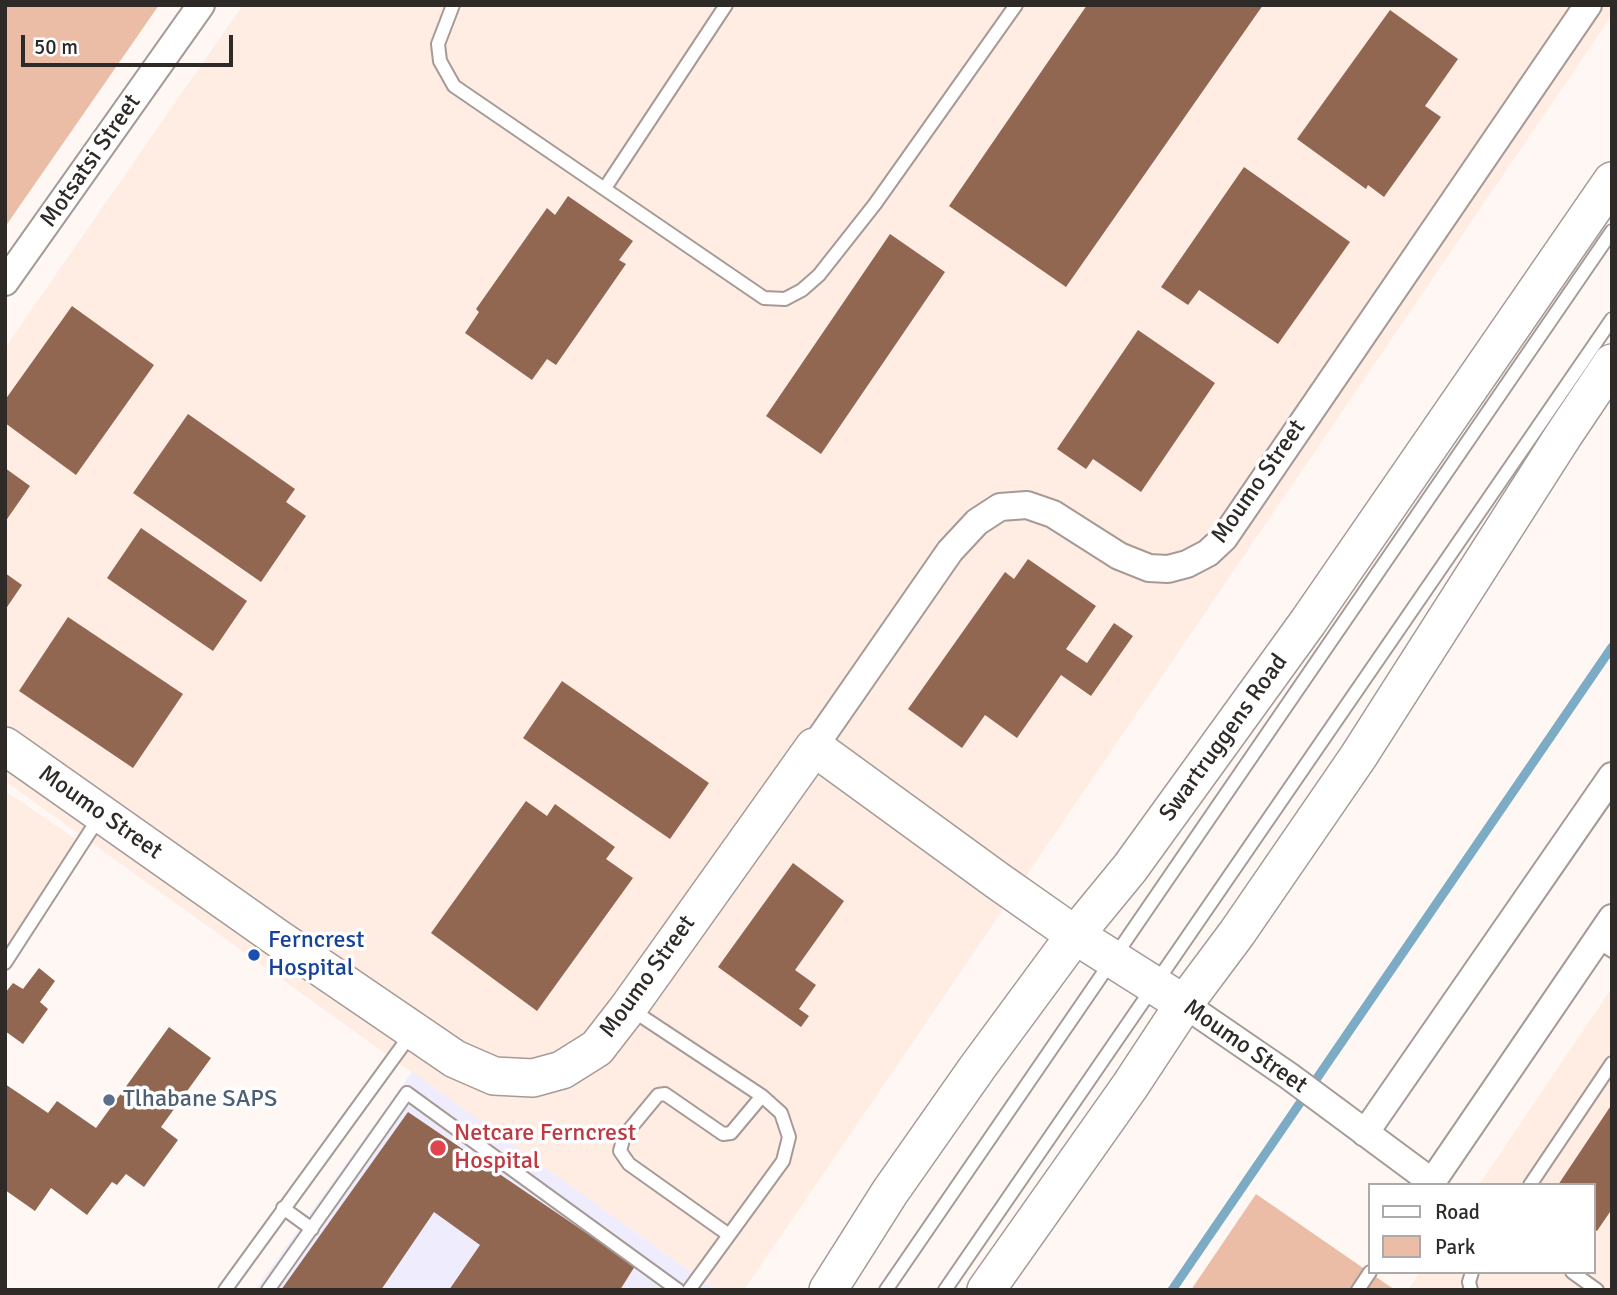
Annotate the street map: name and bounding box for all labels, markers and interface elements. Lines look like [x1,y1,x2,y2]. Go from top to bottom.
scale bar [24,21,236,65]
text: 50 m [34,34,78,60]
street label: Motsatsi Street [35,89,147,233]
street label: Moumo Street [1206,415,1312,549]
street label: Swartruggens Road [1154,649,1294,827]
street label: Moumo Street [33,760,167,866]
street label: Moumo Street [594,910,702,1044]
place label: Ferncrest Hospital [268,927,364,983]
marker: Ferncrest Hospital [246,947,262,963]
street label: Moumo Street [1178,994,1312,1100]
place label: Tlhabane SAPS [123,1086,277,1114]
marker: Tlhabane SAPS [101,1092,117,1108]
place label: Netcare Ferncrest Hospital [454,1120,636,1176]
marker: Netcare Ferncrest Hospital [428,1138,448,1158]
legend [1368,1183,1596,1274]
text: Road [1435,1199,1480,1225]
text: Park [1435,1234,1475,1260]

